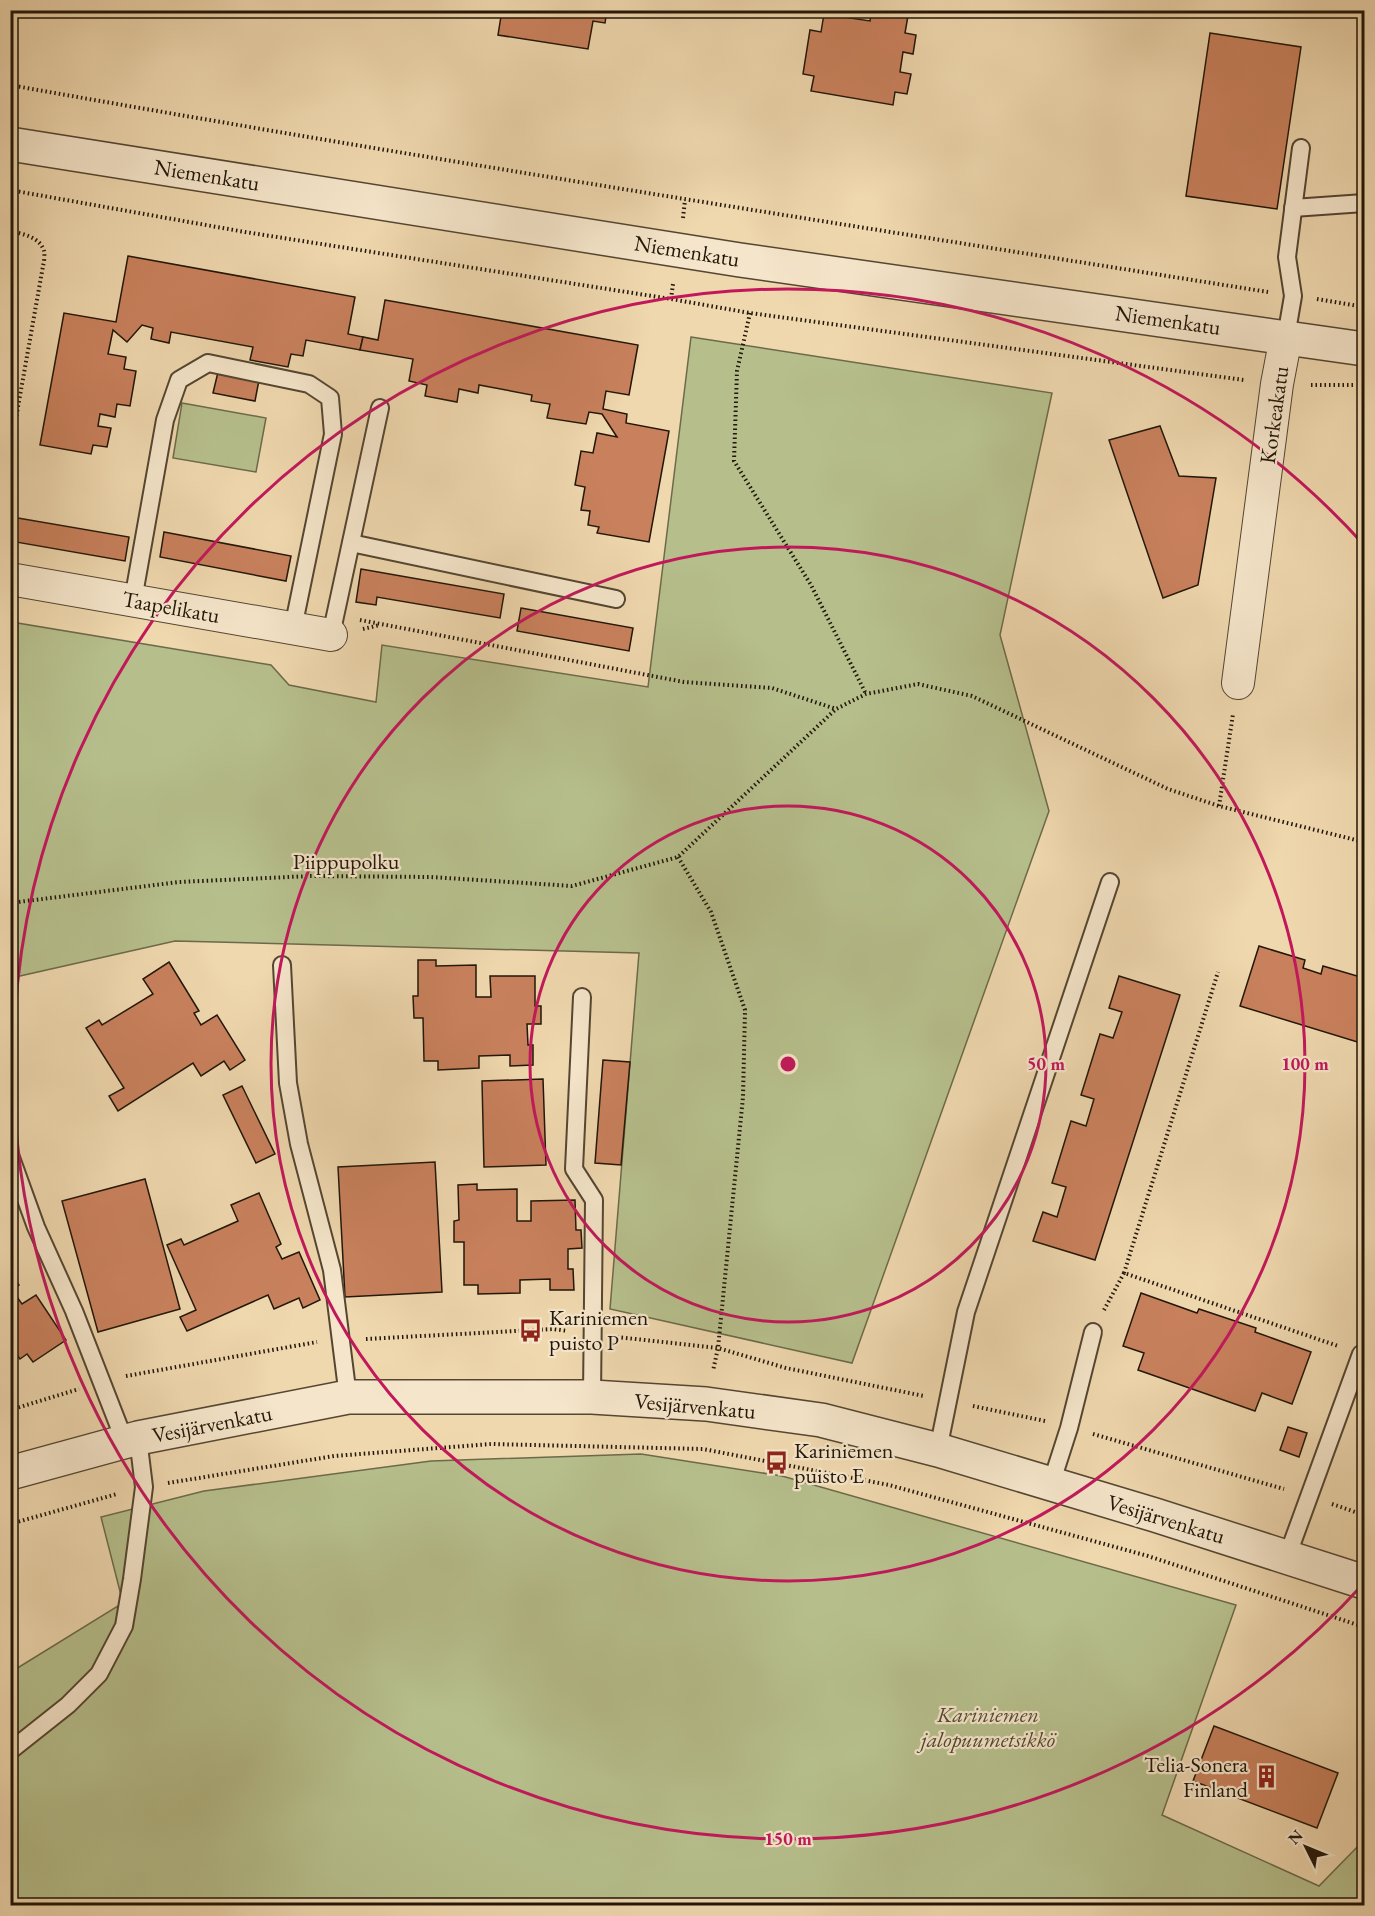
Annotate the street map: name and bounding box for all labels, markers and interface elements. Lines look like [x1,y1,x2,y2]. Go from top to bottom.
street label: Niemenkatu [152,152,262,198]
street label: Niemenkatu [632,228,742,274]
street label: Niemenkatu [1113,298,1223,342]
street label: Korkeakatu [1253,364,1295,466]
street label: Taapelikatu [120,584,222,630]
street label: Piippupolku [293,847,400,876]
text: 50 m [1027,1052,1065,1075]
text: 100 m [1281,1052,1329,1075]
centre of rings [778,1054,798,1074]
place label: Kariniemen puisto P [549,1303,649,1357]
bus stop icon: Kariniemen puisto P [518,1317,544,1343]
street label: Vesijärvenkatu [633,1386,757,1426]
street label: Vesijärvenkatu [150,1398,275,1450]
place label: Kariniemen puisto E [794,1436,894,1490]
bus stop icon: Kariniemen puisto E [763,1450,789,1476]
street label: Vesijärvenkatu [1104,1487,1229,1551]
park label: Kariniemen jalopuumetsikkö [916,1700,1057,1754]
place label: Telia-Sonera Finland [1144,1750,1249,1804]
building icon: Telia-Sonera Finland [1253,1764,1279,1790]
north arrow [1276,1817,1336,1877]
text: N [1283,1825,1308,1849]
text: 150 m [764,1827,812,1850]

